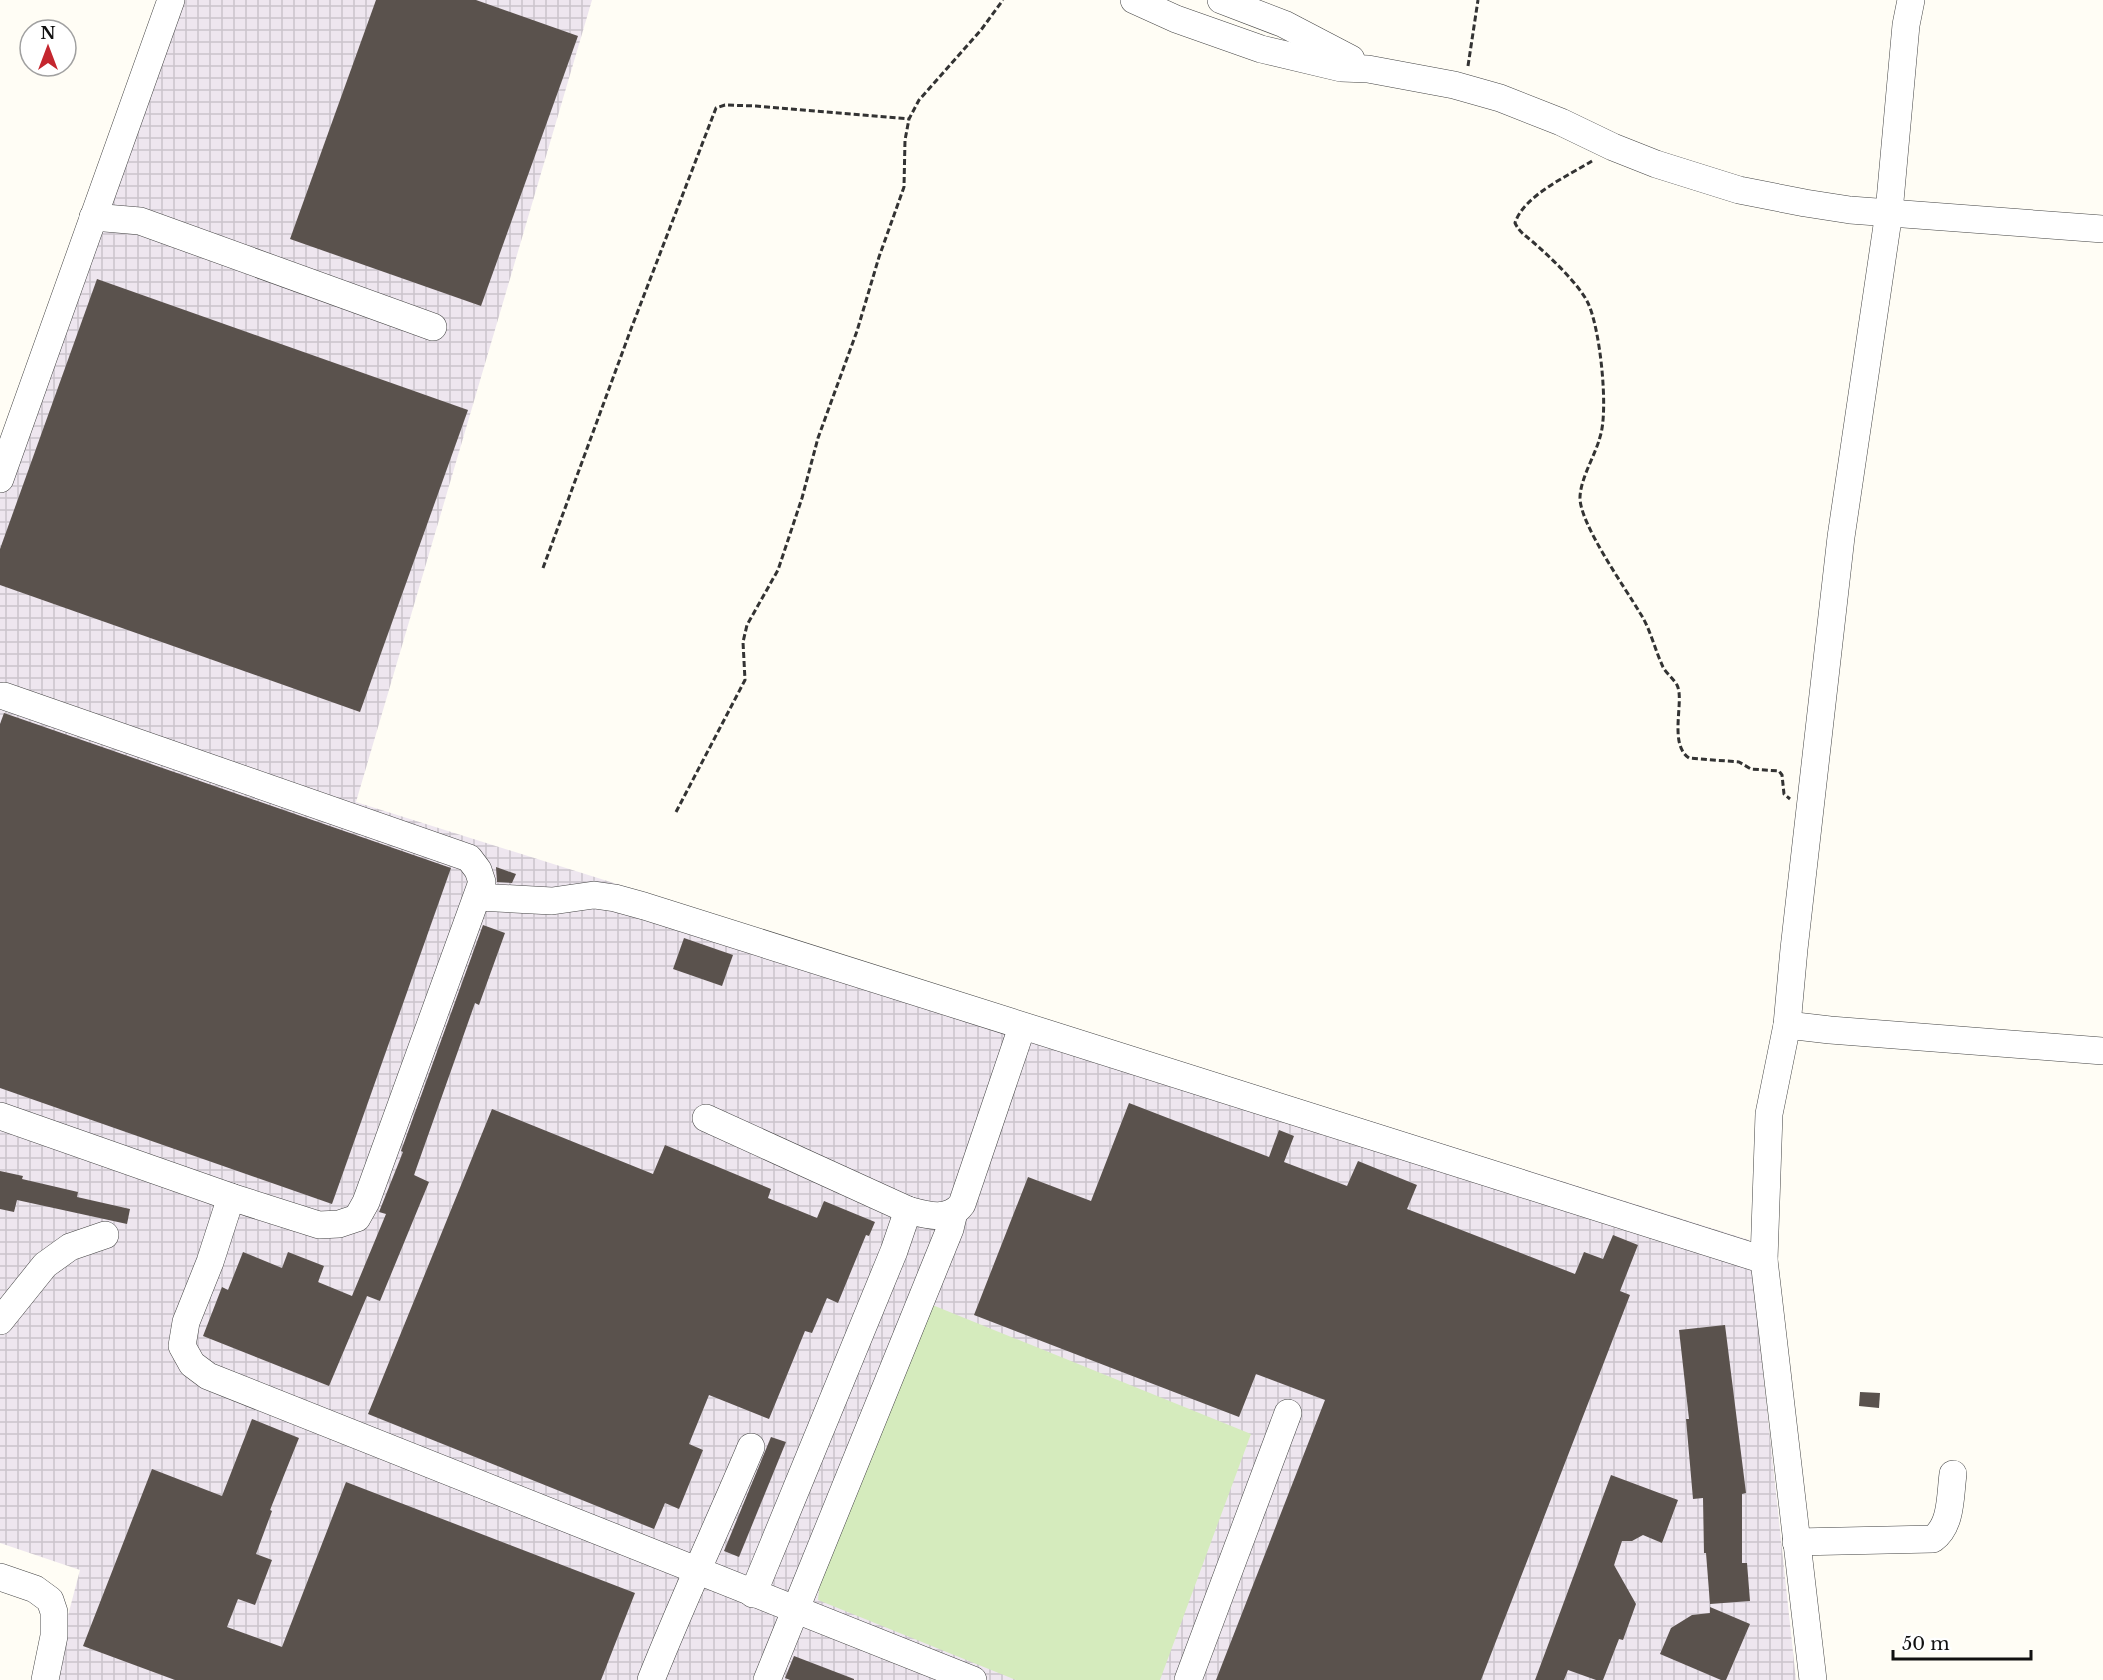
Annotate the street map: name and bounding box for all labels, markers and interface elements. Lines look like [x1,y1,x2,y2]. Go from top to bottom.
north arrow [18,18,78,78]
text: N [40,23,56,43]
scale bar [1893,1623,2031,1661]
text: 50 m [1902,1633,1950,1655]

